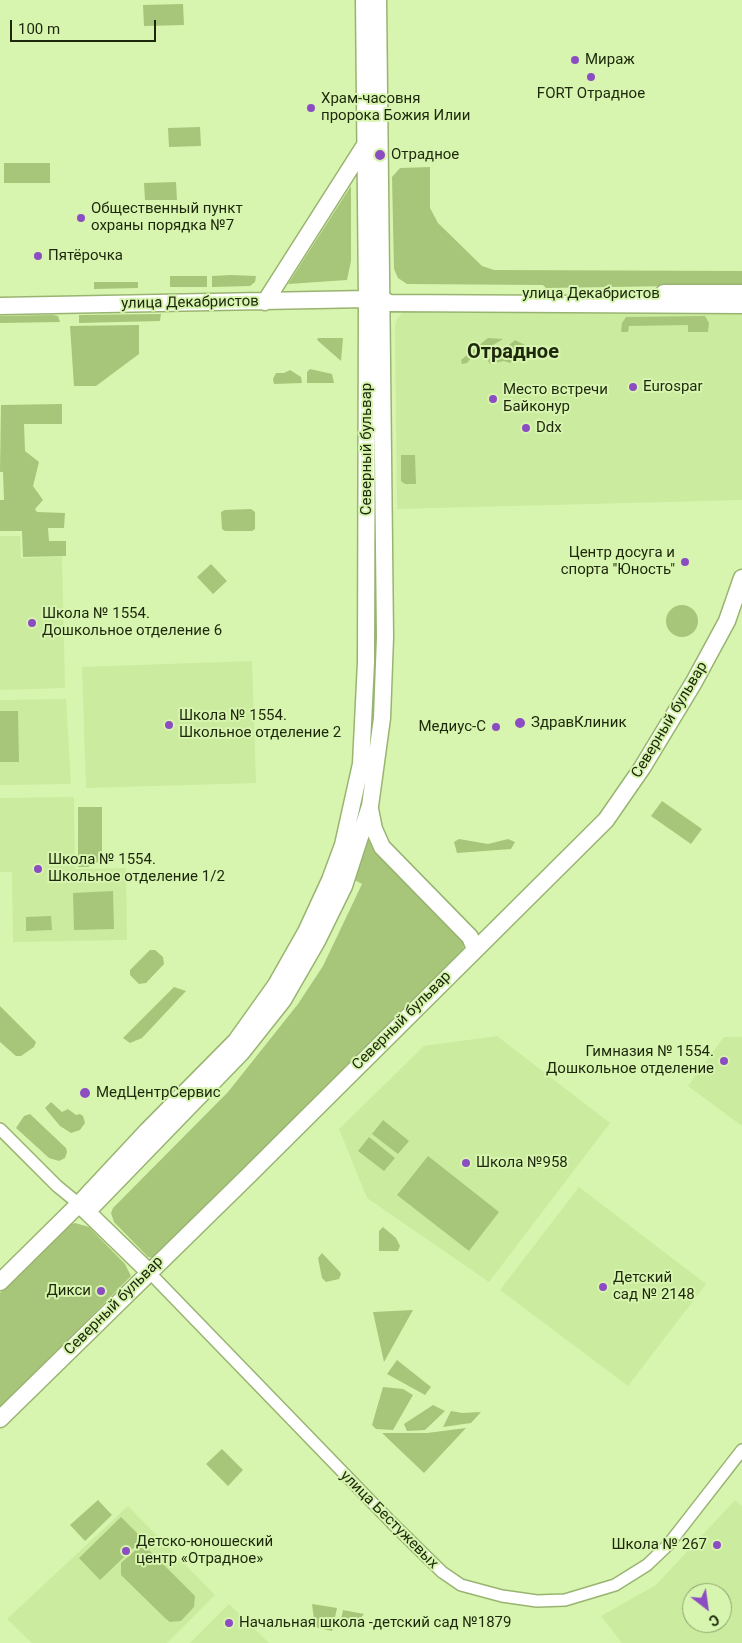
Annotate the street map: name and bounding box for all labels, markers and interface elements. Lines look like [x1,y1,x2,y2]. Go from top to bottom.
scale bar [12,10,159,42]
text: 100 m [18,20,60,38]
place label: Мираж [585,51,635,69]
marker: Мираж [569,54,581,66]
marker: FORT Отрадное [585,71,597,83]
place label: FORT Отрадное [537,85,645,103]
place label: Храм-часовня пророка Божия Илии [321,90,470,125]
marker: Храм-часовня пророка Божия Илии [305,102,317,114]
place label: Отрадное [391,146,459,164]
marker: Отрадное [373,148,387,162]
place label: Общественный пункт охраны порядка №7 [91,200,243,235]
marker: Общественный пункт охраны порядка №7 [75,212,87,224]
place label: Пятёрочка [48,247,123,265]
marker: Пятёрочка [32,250,44,262]
street label: улица Декабристов [522,285,660,303]
street label: улица Декабристов [121,293,259,313]
district label: Отрадное [467,341,559,365]
place label: Eurospar [643,378,703,396]
place label: Место встречи Байконур [503,381,608,416]
marker: Eurospar [627,381,639,393]
street label: Северный бульвар [358,383,376,515]
marker: Место встречи Байконур [487,393,499,405]
place label: Ddx [536,419,562,437]
marker: Ddx [520,422,532,434]
place label: Центр досуга и спорта "Юность" [561,544,675,579]
marker: Центр досуга и спорта "Юность" [679,556,691,568]
place label: Школа № 1554. Дошкольное отделение 6 [42,605,222,640]
marker: Школа № 1554. Дошкольное отделение 6 [26,617,38,629]
street label: Северный бульвар [628,659,712,781]
place label: Школа № 1554. Школьное отделение 2 [179,707,341,742]
place label: ЗдравКлиник [531,714,627,732]
marker: ЗдравКлиник [513,716,527,730]
place label: Медиус-С [418,718,486,736]
marker: Школа № 1554. Школьное отделение 2 [163,719,175,731]
marker: Медиус-С [490,721,502,733]
place label: Школа № 1554. Школьное отделение 1/2 [48,851,225,886]
marker: Школа № 1554. Школьное отделение 1/2 [32,863,44,875]
street label: Северный бульвар [349,968,455,1074]
place label: Гимназия № 1554. Дошкольное отделение [546,1043,714,1078]
marker: Гимназия № 1554. Дошкольное отделение [718,1055,730,1067]
place label: МедЦентрСервис [96,1084,221,1102]
marker: МедЦентрСервис [78,1086,92,1100]
place label: Школа №958 [476,1154,568,1172]
marker: Школа №958 [460,1157,472,1169]
street label: Северный бульвар [61,1253,167,1359]
place label: Детский сад № 2148 [613,1269,695,1304]
marker: Детский сад № 2148 [597,1281,609,1293]
place label: Дикси [47,1282,91,1300]
marker: Дикси [95,1285,107,1297]
street label: улица Бестужевых [336,1467,442,1573]
place label: Детско-юношеский центр «Отрадное» [136,1533,273,1568]
place label: Школа № 267 [612,1536,707,1554]
marker: Школа № 267 [711,1539,723,1551]
marker: Детско-юношеский центр «Отрадное» [120,1545,132,1557]
north arrow [682,1583,732,1633]
text: С [706,1611,722,1629]
place label: Начальная школа -детский сад №1879 [239,1614,511,1632]
marker: Начальная школа -детский сад №1879 [223,1617,235,1629]

